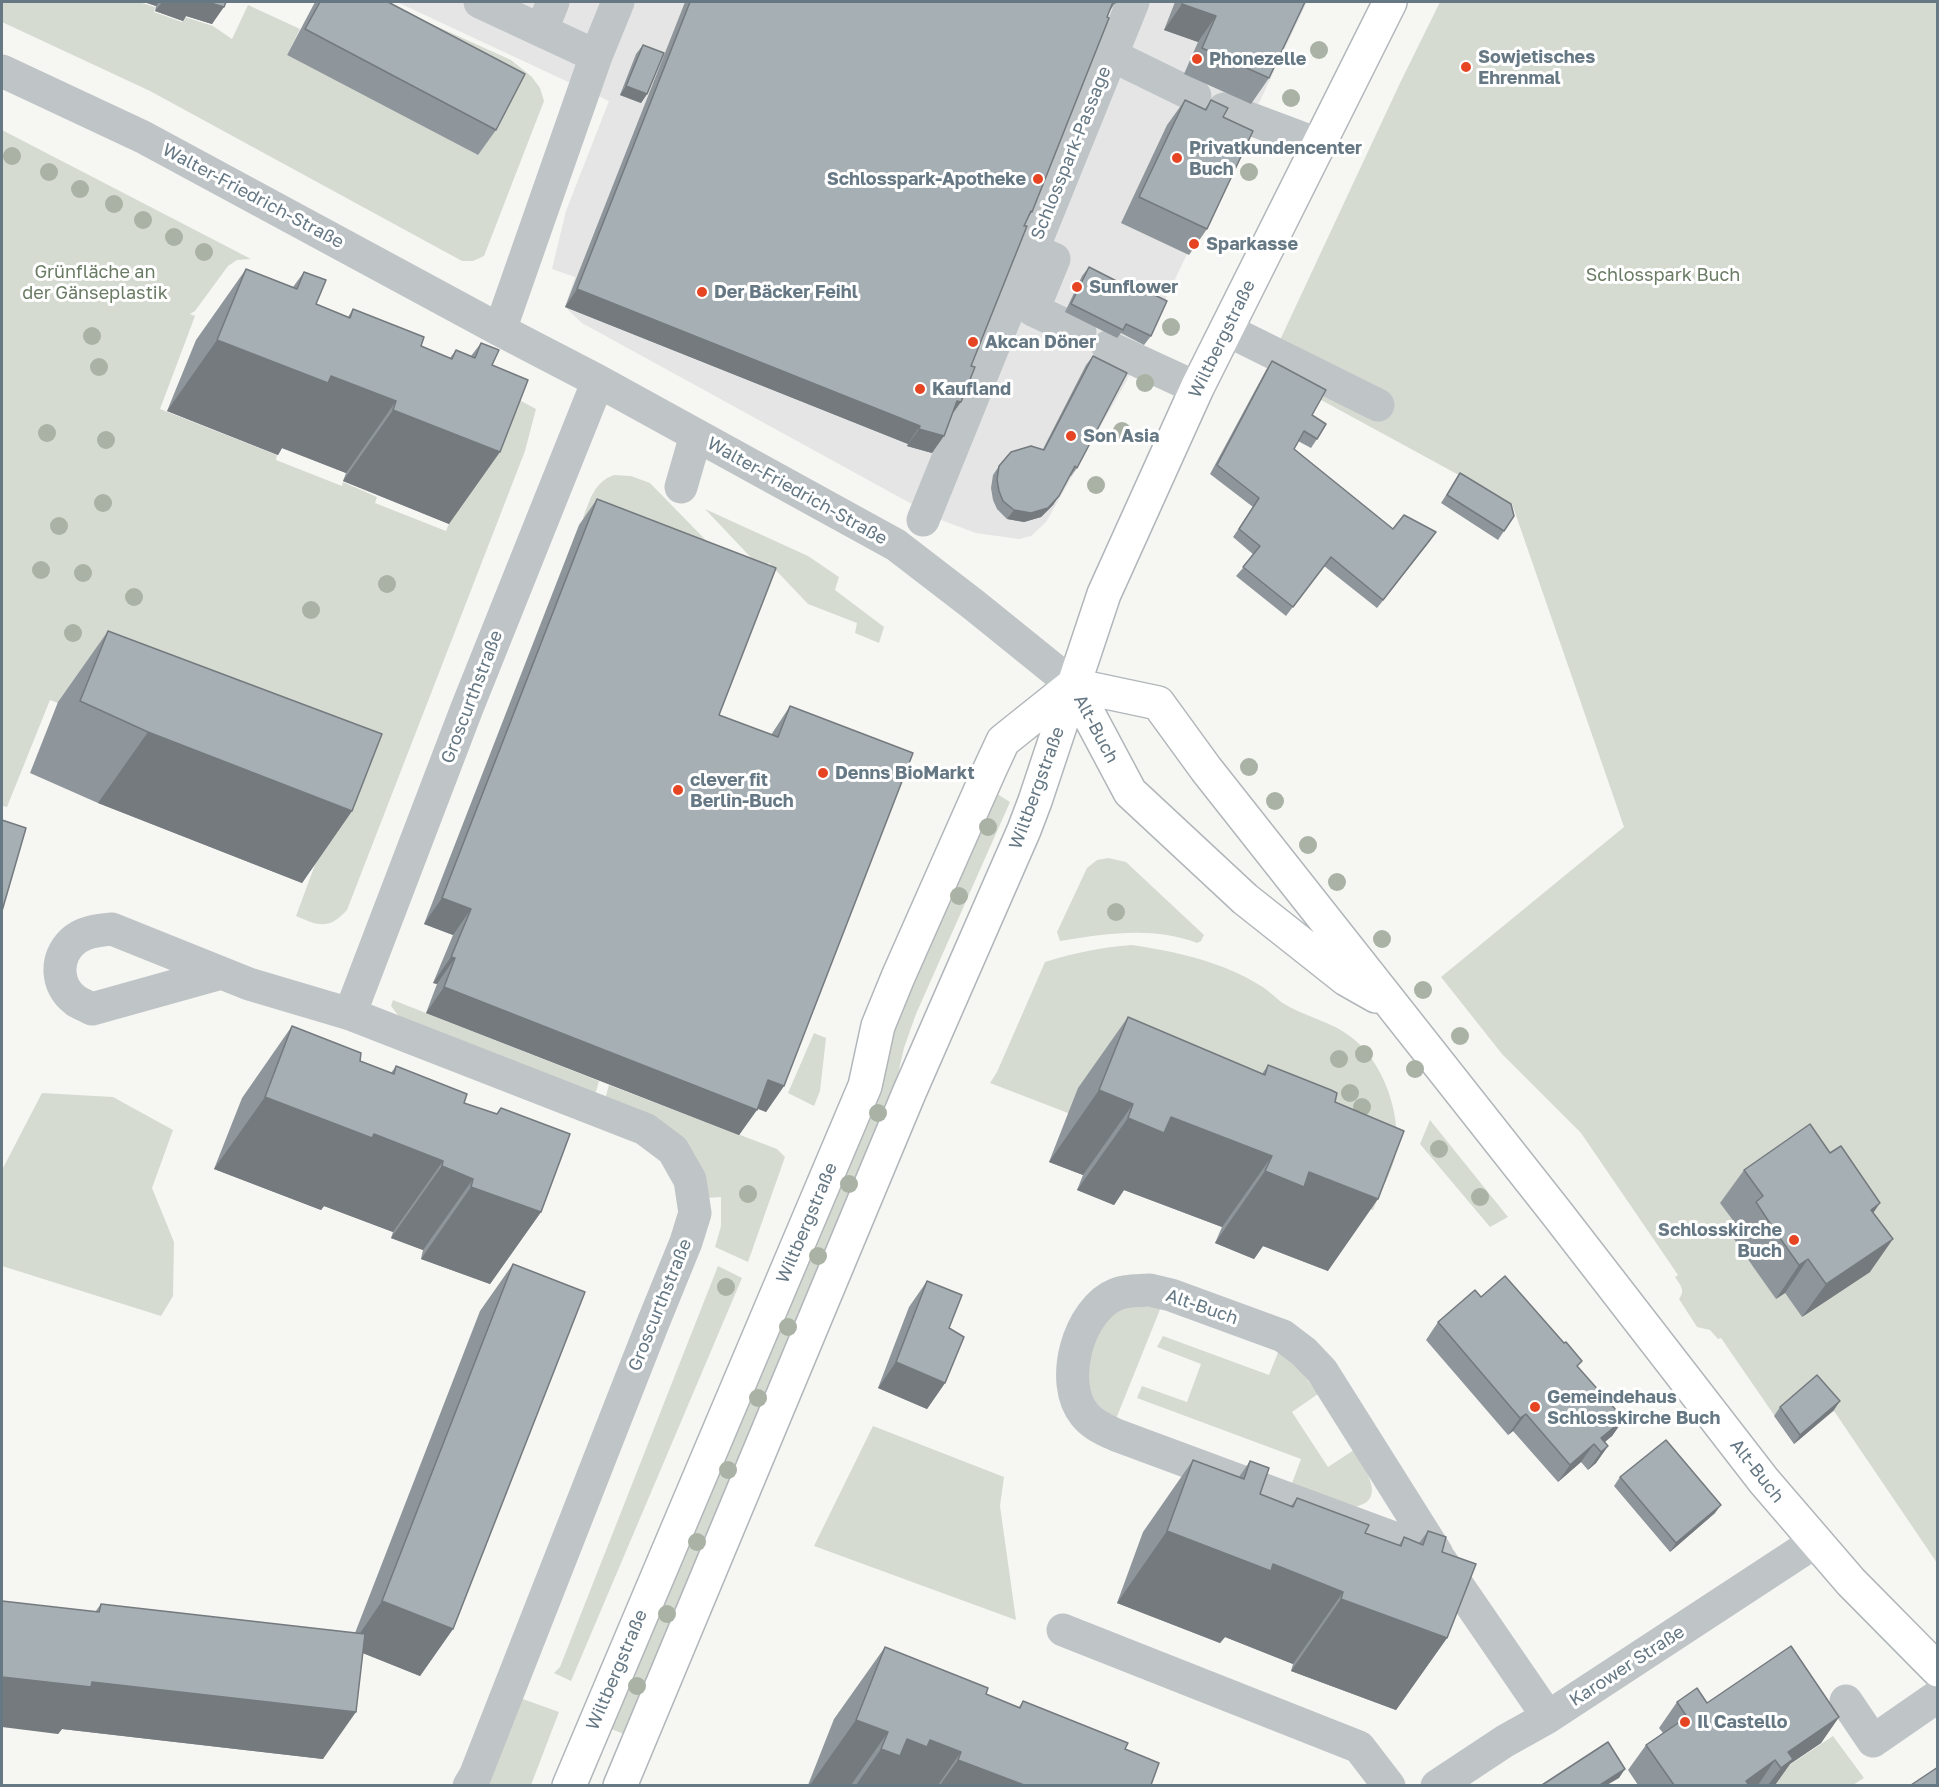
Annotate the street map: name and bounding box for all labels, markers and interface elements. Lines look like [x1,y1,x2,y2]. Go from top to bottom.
place label: Sowjetisches Ehrenmal [1478,46,1595,88]
place label: Phonezelle [1209,48,1306,70]
marker: Phonezelle [1190,52,1204,66]
marker: Sowjetisches Ehrenmal [1459,60,1473,74]
street label: Schlosspark-Passage [1026,63,1116,243]
place label: Privatkundencenter Buch [1189,137,1362,180]
street label: Walter-Friedrich-Straße [159,139,347,253]
marker: Privatkundencenter Buch [1170,151,1184,165]
place label: Schlosspark-Apotheke [827,168,1026,190]
marker: Schlosspark-Apotheke [1031,172,1045,186]
place label: Sparkasse [1206,233,1298,255]
marker: Sparkasse [1187,237,1201,251]
park label: Grünfläche an der Gänseplastik [22,261,168,304]
park label: Schlosspark Buch [1586,264,1740,286]
place label: Sunflower [1089,276,1178,298]
street label: Wiltbergstraße [1184,276,1260,402]
marker: Sunflower [1070,280,1084,294]
place label: Der Bäcker Feihl [714,281,858,303]
marker: Der Bäcker Feihl [695,285,709,299]
place label: Akcan Döner [985,331,1096,353]
marker: Akcan Döner [966,335,980,349]
place label: Kaufland [932,378,1011,400]
marker: Kaufland [913,382,927,396]
place label: Son Asia [1083,425,1159,447]
marker: Son Asia [1064,429,1078,443]
street label: Walter-Friedrich-Straße [703,432,891,550]
street label: Groscurthstraße [437,627,507,767]
street label: Alt-Buch [1069,691,1123,767]
street label: Wiltbergstraße [1005,724,1069,852]
place label: Denns BioMarkt [835,762,975,784]
marker: Denns BioMarkt [816,766,830,780]
place label: clever fit Berlin-Buch [690,769,794,812]
marker: clever fit Berlin-Buch [671,783,685,797]
street label: Wiltbergstraße [772,1160,842,1286]
place label: Schlosskirche Buch [1658,1219,1782,1262]
marker: Schlosskirche Buch [1787,1233,1801,1247]
street label: Groscurthstraße [624,1236,696,1374]
street label: Alt-Buch [1163,1285,1241,1329]
place label: Gemeindehaus Schlosskirche Buch [1547,1386,1720,1428]
marker: Gemeindehaus Schlosskirche Buch [1528,1400,1542,1414]
street label: Alt-Buch [1726,1435,1788,1507]
street label: Wiltbergstraße [582,1607,652,1733]
street label: Karower Straße [1566,1621,1688,1711]
place label: Il Castello [1697,1711,1787,1733]
marker: Il Castello [1678,1715,1692,1729]

